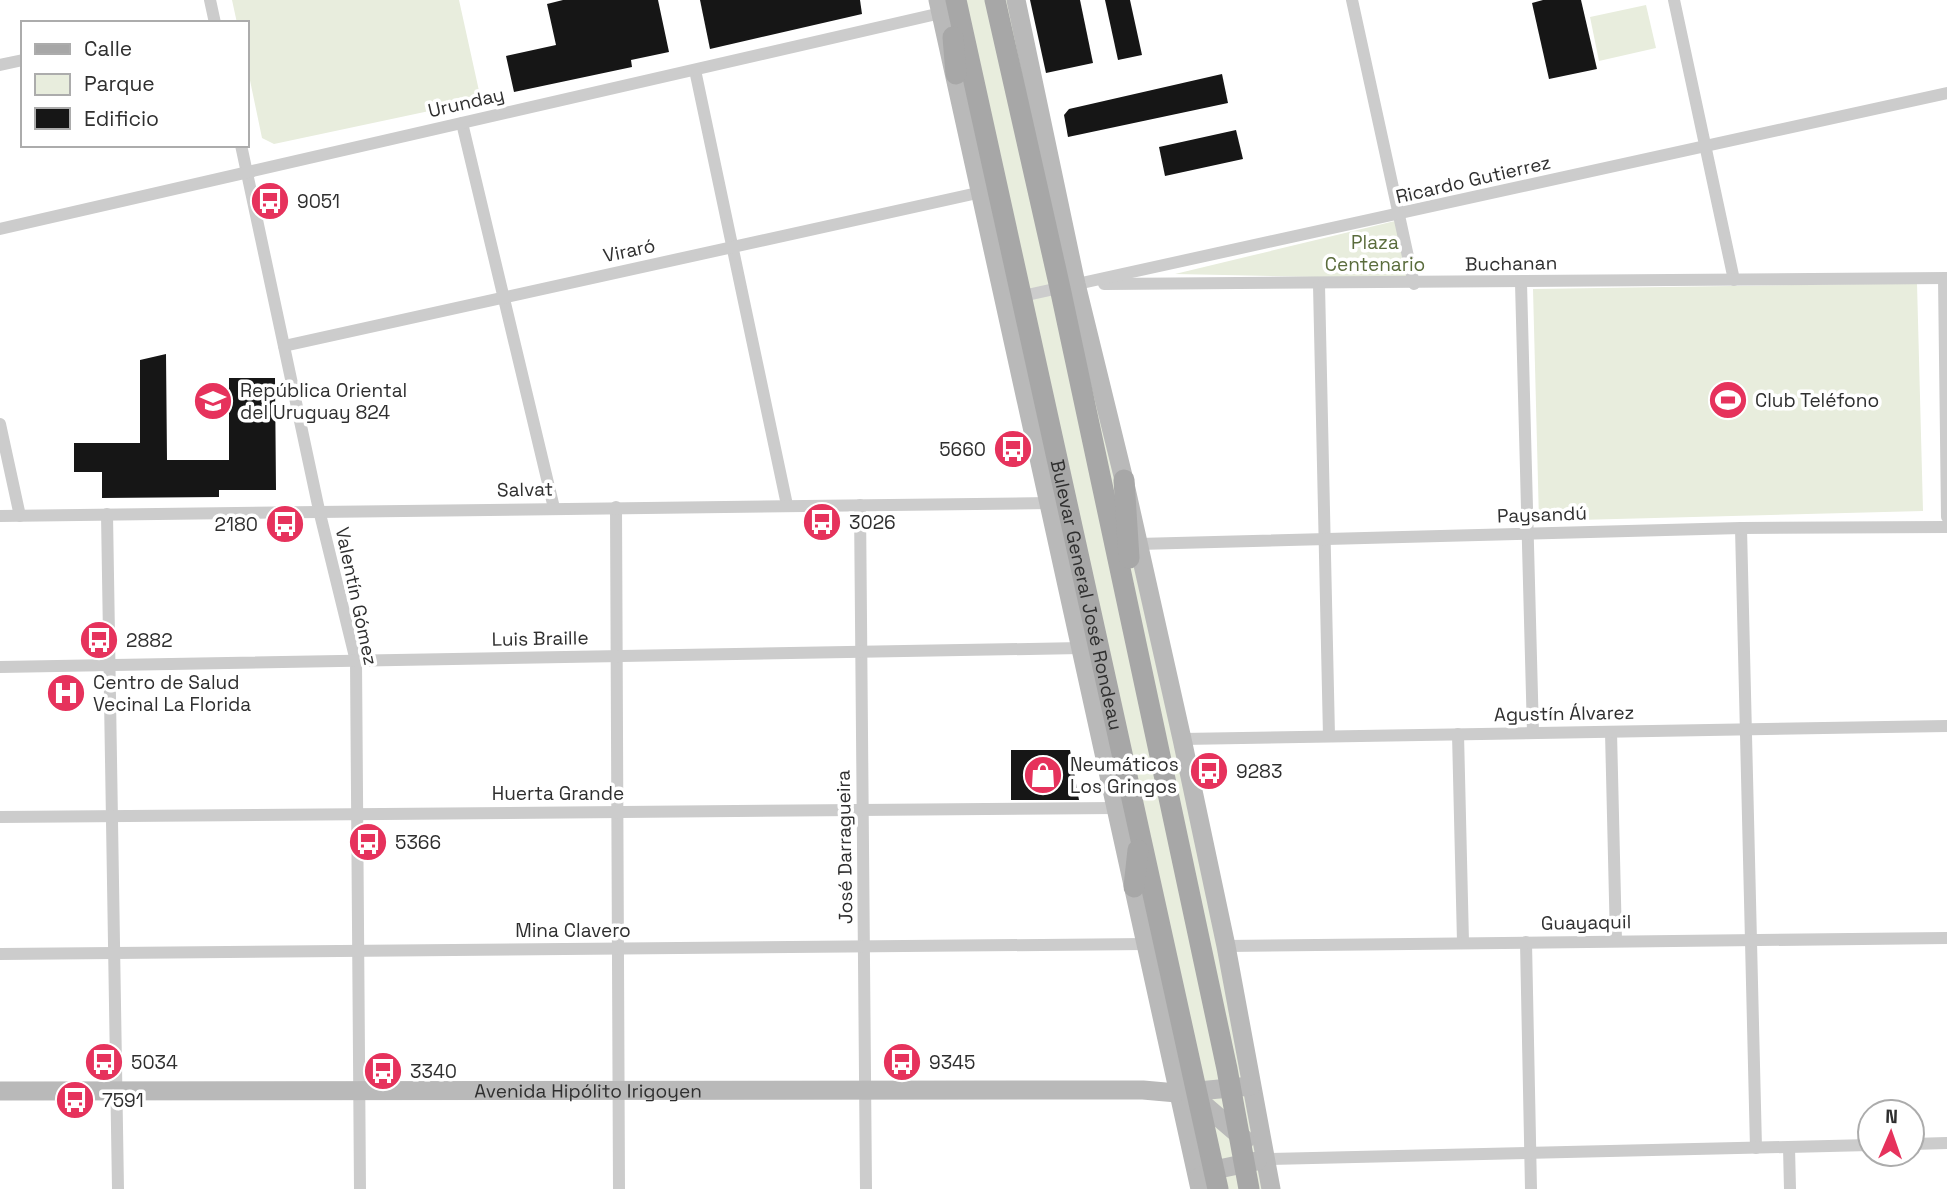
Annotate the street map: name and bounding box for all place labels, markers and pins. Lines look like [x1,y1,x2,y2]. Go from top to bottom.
bus stop icon: 9051 [249,180,291,222]
place label: 9051 [297,189,340,214]
place label: República Oriental del Uruguay 824 [240,378,407,425]
sports icon: Club Teléfono [1707,379,1749,421]
school or university icon: República Oriental del Uruguay 824 [192,380,234,422]
place label: Club Teléfono [1755,388,1879,413]
bus stop icon: 5660 [992,428,1034,470]
place label: 5660 [939,437,986,462]
bus stop icon: 3026 [801,501,843,543]
bus stop icon: 2180 [264,503,306,545]
place label: 3026 [849,510,896,535]
place label: 2180 [215,512,258,537]
bus stop icon: 2882 [78,619,120,661]
place label: 2882 [126,628,173,653]
place label: Centro de Salud Vecinal La Florida [93,670,251,717]
hospital icon: Centro de Salud Vecinal La Florida [45,672,87,714]
bus stop icon: 9283 [1188,750,1230,792]
place label: Neumáticos Los Gringos [1070,752,1179,799]
shop icon: Neumáticos Los Gringos [1022,754,1064,796]
place label: 9283 [1236,759,1282,784]
bus stop icon: 5366 [347,821,389,863]
place label: 5366 [395,830,441,855]
bus stop icon: 5034 [83,1041,125,1083]
bus stop icon: 9345 [881,1041,923,1083]
place label: 5034 [131,1050,178,1075]
bus stop icon: 3340 [362,1050,404,1092]
place label: 9345 [929,1050,975,1075]
place label: 3340 [410,1059,457,1084]
bus stop icon: 7591 [54,1079,96,1121]
place label: 7591 [102,1088,144,1113]

